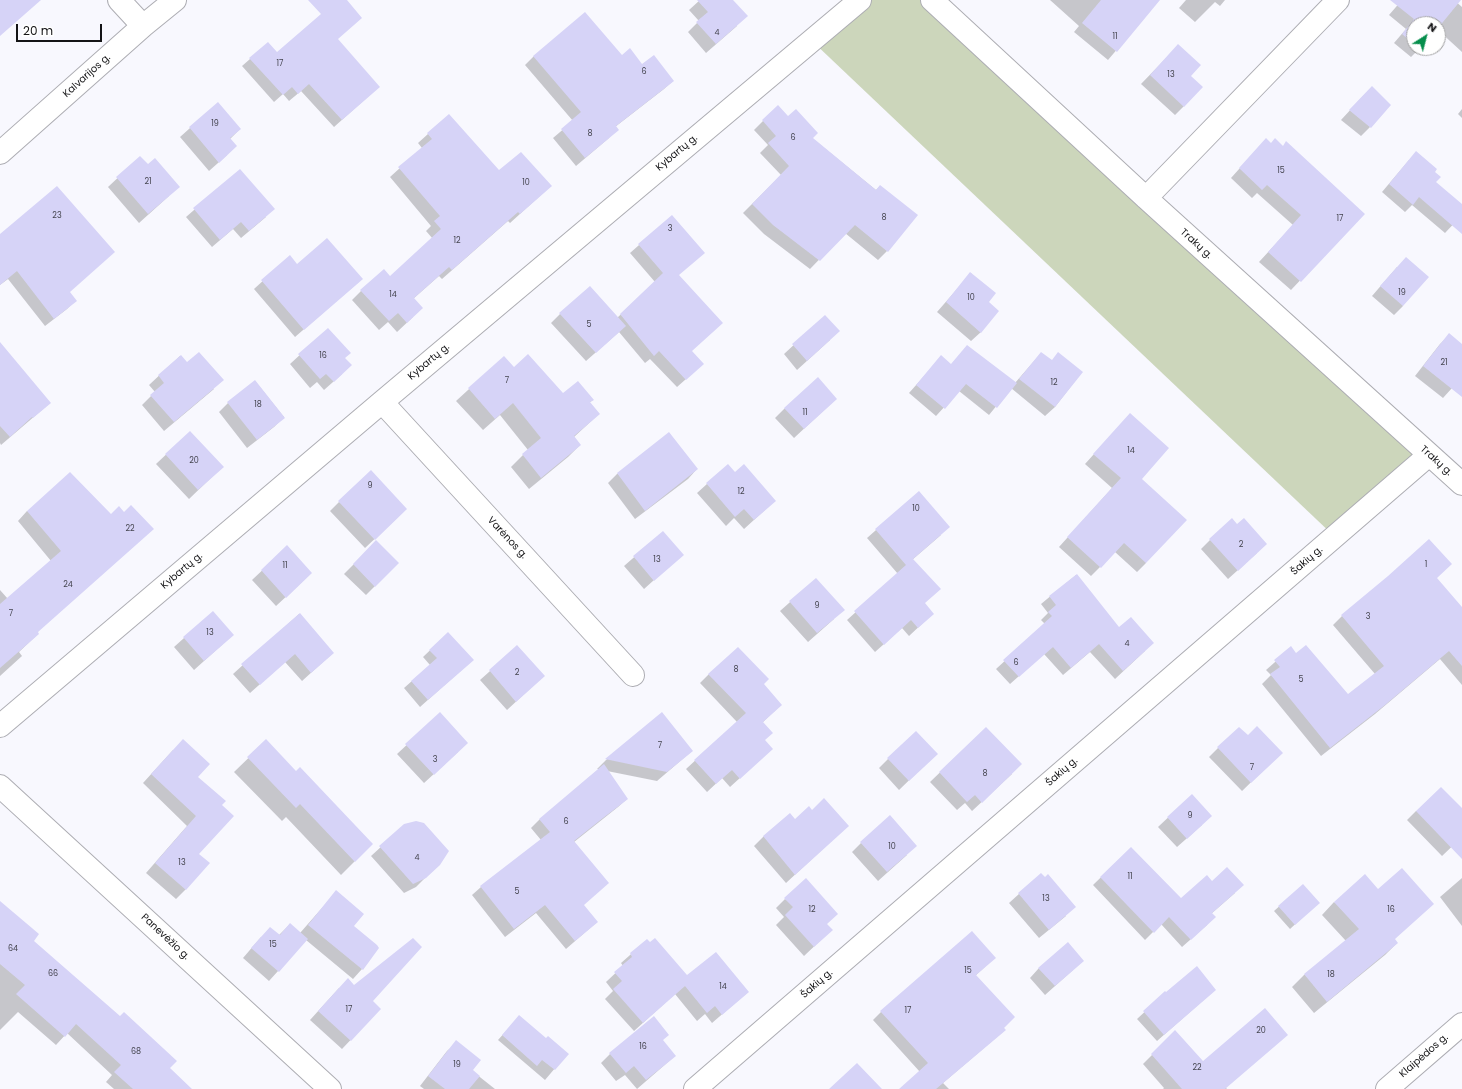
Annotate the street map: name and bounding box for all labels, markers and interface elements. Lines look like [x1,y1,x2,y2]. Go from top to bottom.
scale bar [18,16,104,42]
north arrow [1406,16,1446,56]
text: N [1424,18,1441,36]
text: 20 m [23,22,53,39]
house number: 4 [714,28,720,38]
house number: 11 [1112,32,1118,42]
street label: Kalvarijos g. [61,52,113,100]
house number: 17 [277,59,283,69]
house number: 6 [641,67,647,77]
house number: 13 [1167,70,1175,80]
house number: 19 [211,119,219,129]
house number: 8 [587,129,593,139]
street label: Kybartų g. [654,132,700,174]
house number: 6 [790,133,796,143]
house number: 15 [1277,166,1285,176]
house number: 21 [144,177,152,187]
house number: 10 [522,178,530,188]
house number: 23 [52,211,62,221]
house number: 8 [881,213,887,223]
house number: 17 [1337,214,1343,224]
house number: 3 [668,224,672,234]
street label: Trakų g. [1178,226,1214,262]
house number: 12 [453,236,461,246]
house number: 19 [1398,288,1406,298]
house number: 14 [389,290,397,300]
house number: 10 [967,293,975,303]
house number: 5 [586,320,592,330]
street label: Kybartų g. [406,341,452,383]
house number: 16 [319,351,327,361]
house number: 21 [1440,358,1448,368]
house number: 7 [505,376,509,386]
house number: 12 [1050,378,1058,388]
house number: 18 [254,400,262,410]
house number: 11 [802,408,808,418]
street label: Trakų g. [1418,443,1454,479]
house number: 14 [1127,446,1135,456]
house number: 20 [189,456,199,466]
house number: 9 [367,481,373,491]
house number: 12 [737,487,745,497]
house number: 10 [912,504,920,514]
street label: Varėnos g. [485,515,529,561]
house number: 22 [125,524,135,534]
house number: 2 [1239,540,1243,550]
street label: Šakių g. [1289,544,1325,578]
street label: Kybartų g. [159,550,205,592]
house number: 13 [653,555,661,565]
house number: 1 [1425,560,1427,570]
house number: 11 [282,561,288,571]
house number: 24 [63,580,73,590]
house number: 9 [814,601,820,611]
house number: 7 [9,609,13,619]
house number: 3 [1366,612,1370,622]
house number: 13 [206,628,214,638]
house number: 4 [1124,639,1130,649]
house number: 6 [1013,658,1019,668]
house number: 8 [733,665,739,675]
house number: 2 [515,668,519,678]
house number: 5 [1298,675,1304,685]
house number: 7 [658,741,662,751]
house number: 3 [433,755,437,765]
street label: Šakių g. [1044,755,1080,789]
house number: 7 [1250,763,1254,773]
house number: 8 [982,769,988,779]
house number: 9 [1187,811,1193,821]
house number: 6 [563,817,569,827]
house number: 10 [888,842,896,852]
house number: 4 [414,853,420,863]
house number: 13 [178,858,186,868]
house number: 11 [1127,872,1133,882]
house number: 5 [514,887,520,897]
house number: 13 [1042,894,1050,904]
house number: 12 [808,905,816,915]
house number: 16 [1387,905,1395,915]
street label: Panevėžio g. [138,912,192,962]
house number: 15 [269,940,277,950]
house number: 64 [8,944,18,954]
house number: 15 [964,966,972,976]
street label: Šakių g. [799,967,835,1001]
house number: 66 [48,969,58,979]
house number: 18 [1327,970,1335,980]
house number: 14 [719,982,727,992]
house number: 17 [346,1005,352,1015]
house number: 17 [905,1006,911,1016]
house number: 20 [1256,1026,1266,1036]
street label: Klaipėdos g. [1397,1032,1451,1080]
house number: 16 [639,1042,647,1052]
house number: 68 [131,1047,141,1057]
house number: 19 [453,1060,461,1070]
house number: 22 [1192,1063,1202,1073]

